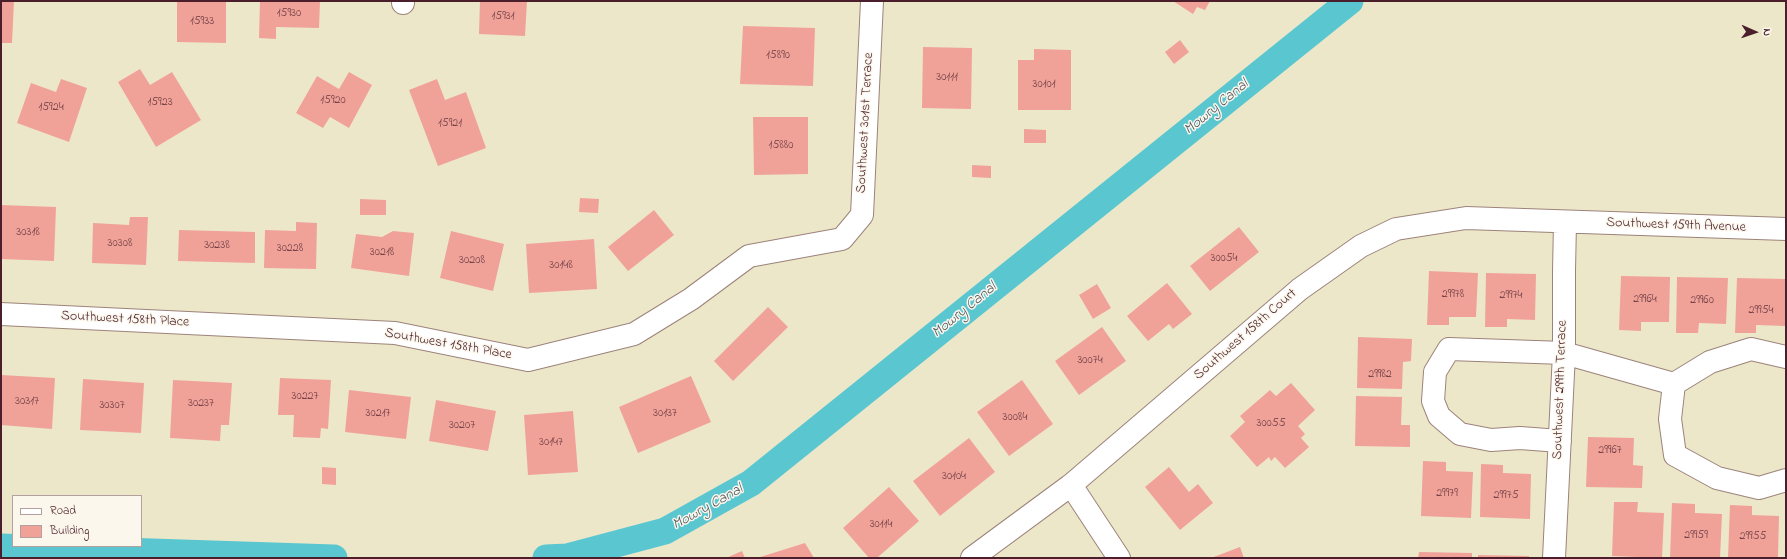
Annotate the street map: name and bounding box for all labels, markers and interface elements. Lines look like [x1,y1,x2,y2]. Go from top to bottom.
house number: 15930 [277,7,301,21]
house number: 15931 [491,10,515,24]
north arrow [1735,12,1775,52]
house number: 15933 [190,15,214,29]
text: N [1759,28,1775,36]
house number: 15890 [766,49,790,63]
street label: Southwest 301st Terrace [854,52,878,194]
house number: 30111 [936,71,958,85]
water label: Mowry Canal [1181,77,1253,139]
house number: 30101 [1033,78,1055,92]
house number: 15920 [320,94,346,108]
house number: 15923 [147,96,173,110]
house number: 15924 [38,101,64,115]
house number: 15921 [438,117,462,131]
house number: 15880 [769,139,793,153]
street label: Southwest 159th Avenue [1606,215,1746,237]
house number: 30318 [16,226,40,240]
house number: 30308 [108,237,132,251]
house number: 30238 [204,239,230,253]
house number: 30228 [277,242,303,256]
house number: 30218 [370,246,394,260]
house number: 30054 [1210,252,1238,266]
house number: 30208 [459,254,485,268]
house number: 30148 [549,259,573,273]
water label: Mowry Canal [929,280,1001,342]
street label: Southwest 158th Court [1191,286,1301,384]
house number: 29978 [1442,288,1464,302]
house number: 29974 [1499,289,1523,303]
house number: 29964 [1633,293,1657,307]
house number: 29960 [1690,294,1714,308]
house number: 29954 [1749,304,1773,318]
street label: Southwest 158th Place [60,308,190,332]
street label: Southwest 299th Terrace [1550,320,1572,460]
street label: Southwest 158th Place [383,326,513,364]
house number: 30074 [1077,354,1103,368]
house number: 29982 [1368,368,1392,382]
house number: 30227 [291,390,319,404]
house number: 30317 [15,395,39,409]
house number: 30237 [188,397,214,411]
house number: 30307 [99,399,125,413]
house number: 30217 [366,407,390,421]
house number: 30137 [653,407,677,421]
house number: 30084 [1003,411,1027,425]
house number: 30055 [1256,417,1286,431]
house number: 30207 [449,419,475,433]
house number: 30147 [539,436,563,450]
house number: 29967 [1598,444,1622,458]
house number: 30104 [942,470,966,484]
water label: Mowry Canal [670,481,746,535]
house number: 29979 [1436,487,1458,501]
house number: 29975 [1494,489,1518,503]
legend [12,495,142,547]
text: Road [50,502,76,520]
house number: 30114 [870,518,892,532]
text: Building [50,522,89,540]
house number: 29959 [1684,529,1708,543]
house number: 29955 [1740,530,1766,544]

